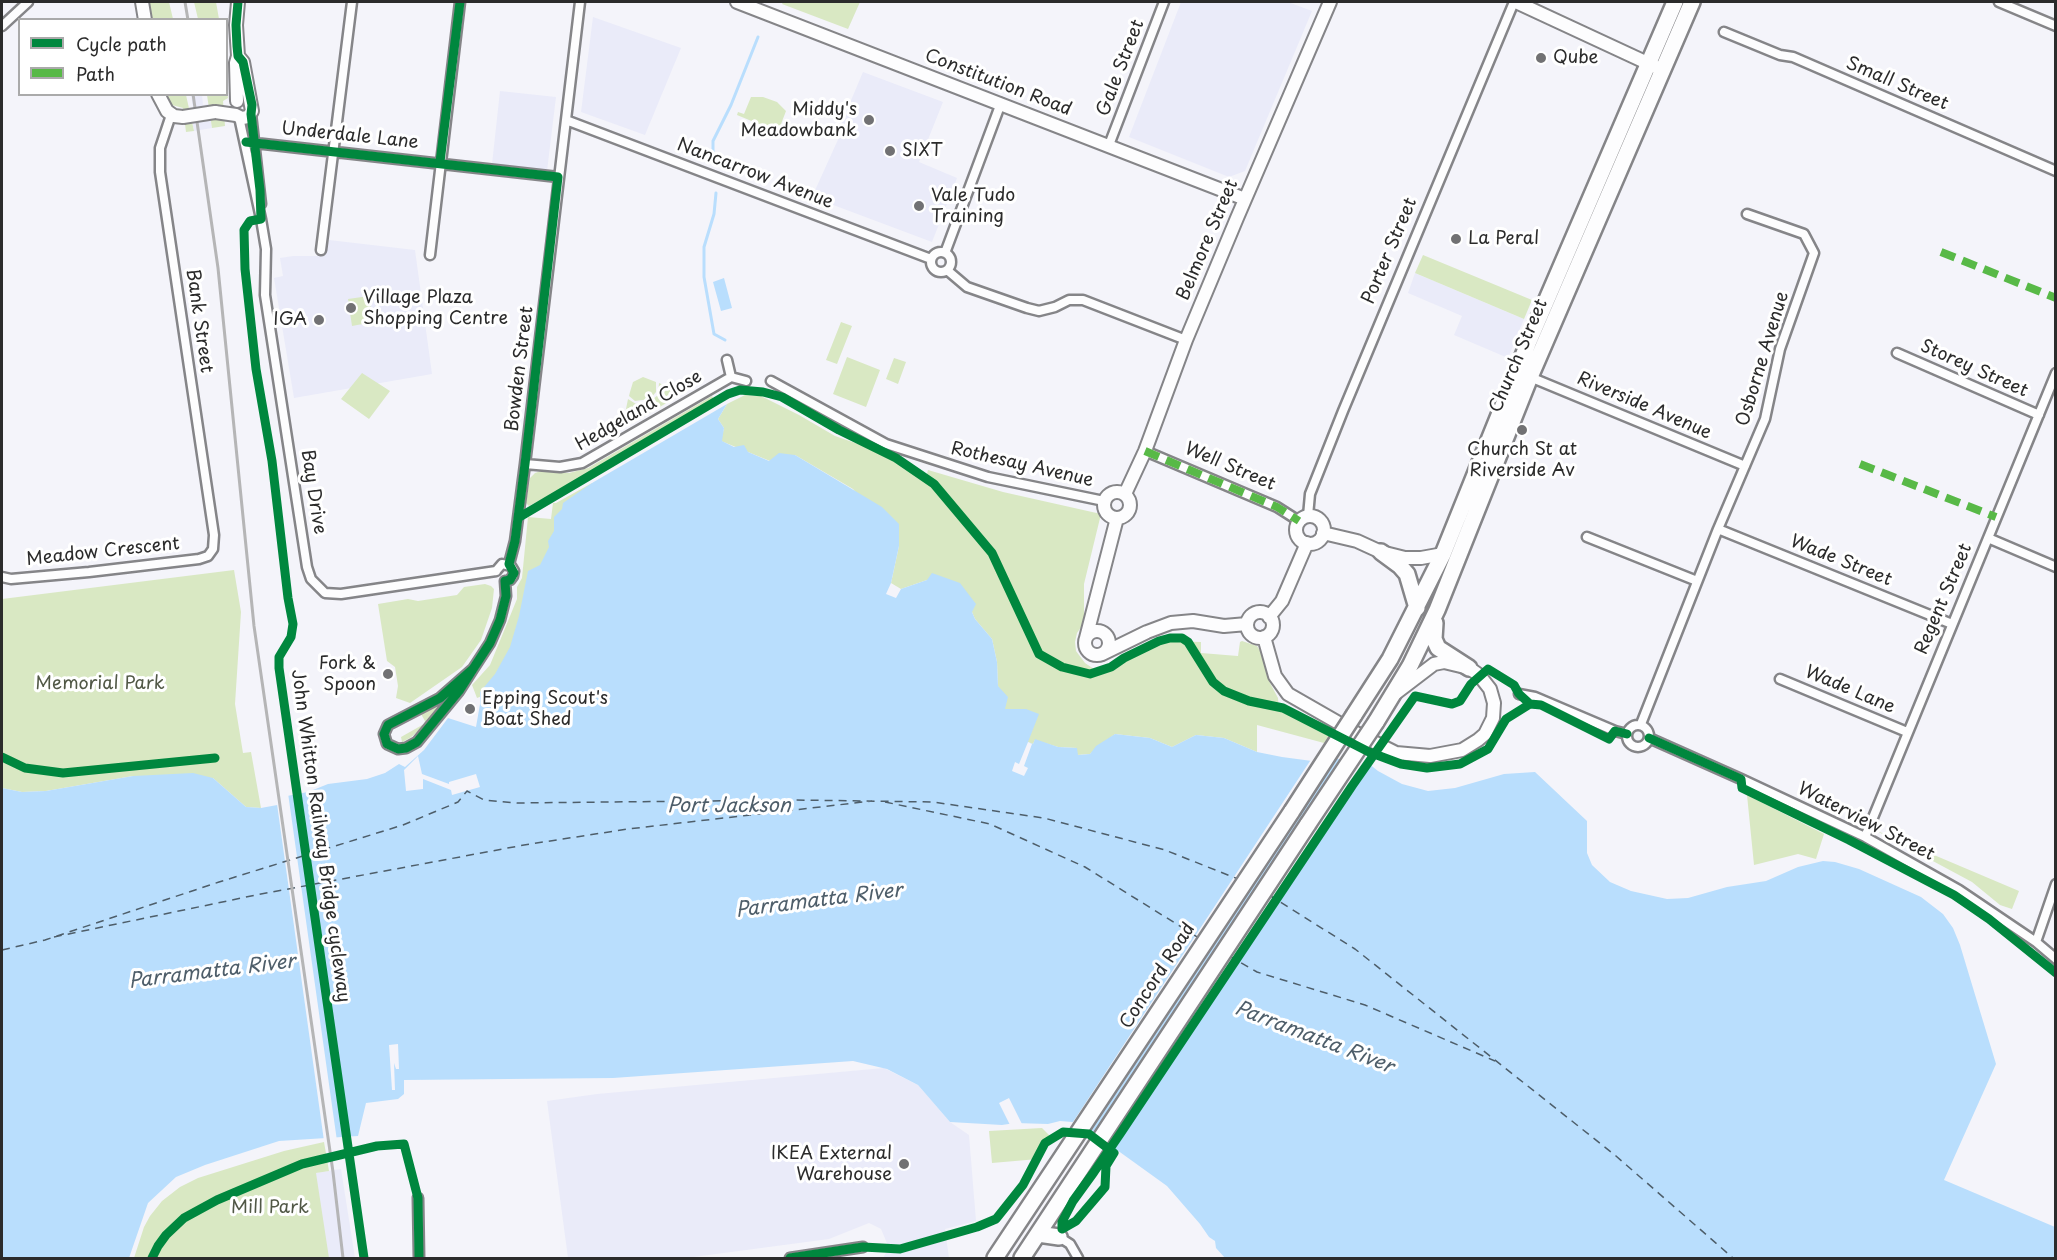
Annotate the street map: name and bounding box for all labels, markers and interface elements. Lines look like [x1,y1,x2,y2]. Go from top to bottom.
street label: Gale Street [1093,17,1149,119]
legend [18,18,228,96]
text: Cycle path [76,30,167,57]
street label: Constitution Road [922,45,1074,121]
place label: Qube [1553,47,1598,69]
marker: Qube [1534,51,1548,65]
street label: Small Street [1843,53,1951,115]
text: Path [76,60,115,87]
place label: Middy's Meadowbank [741,99,857,142]
marker: Middy's Meadowbank [862,113,876,127]
street label: Underdale Lane [280,118,420,154]
street label: Nancarrow Avenue [674,134,836,214]
place label: SIXT [902,140,943,162]
marker: SIXT [883,144,897,158]
street label: Belmore Street [1173,176,1243,304]
place label: Vale Tudo Training [931,185,1015,228]
street label: Porter Street [1358,195,1422,307]
marker: Vale Tudo Training [912,199,926,213]
place label: La Peral [1468,228,1539,250]
marker: La Peral [1449,232,1463,246]
street label: Bank Street [181,268,217,374]
place label: Village Plaza Shopping Centre [363,287,508,330]
street label: Osborne Avenue [1732,289,1794,429]
street label: Church Street [1485,296,1553,416]
marker: Village Plaza Shopping Centre [344,301,358,315]
street label: Bowden Street [502,305,538,433]
place label: IGA [273,309,307,331]
marker: IGA [312,313,326,327]
street label: Storey Street [1917,336,2031,402]
street label: Hedgeland Close [572,366,706,456]
street label: Riverside Avenue [1573,368,1715,444]
marker: Church St at Riverside Av [1515,423,1529,437]
street label: Rothesay Avenue [949,438,1095,492]
street label: Well Street [1182,438,1278,496]
place label: Church St at Riverside Av [1467,439,1577,482]
street label: Bay Drive [296,448,330,536]
street label: Wade Street [1787,531,1895,591]
street label: Meadow Crescent [25,533,181,571]
street label: Regent Street [1911,540,1977,658]
place label: Fork & Spoon [319,653,376,696]
street label: Wade Lane [1802,661,1898,719]
marker: Fork & Spoon [381,667,395,681]
street label: John Whitton Railway Bridge cycleway [286,668,354,1004]
park label: Memorial Park [35,673,165,695]
place label: Epping Scout's Boat Shed [482,688,608,730]
marker: Epping Scout's Boat Shed [463,702,477,716]
street label: Waterview Street [1794,778,1938,866]
water label: Port Jackson [667,794,791,818]
water label: Parramatta River [734,879,904,923]
street label: Concord Road [1116,919,1200,1033]
water label: Parramatta River [127,950,297,994]
water label: Parramatta River [1231,997,1397,1079]
place label: IKEA External Warehouse [771,1143,892,1186]
marker: IKEA External Warehouse [897,1157,911,1171]
park label: Mill Park [231,1197,309,1219]

